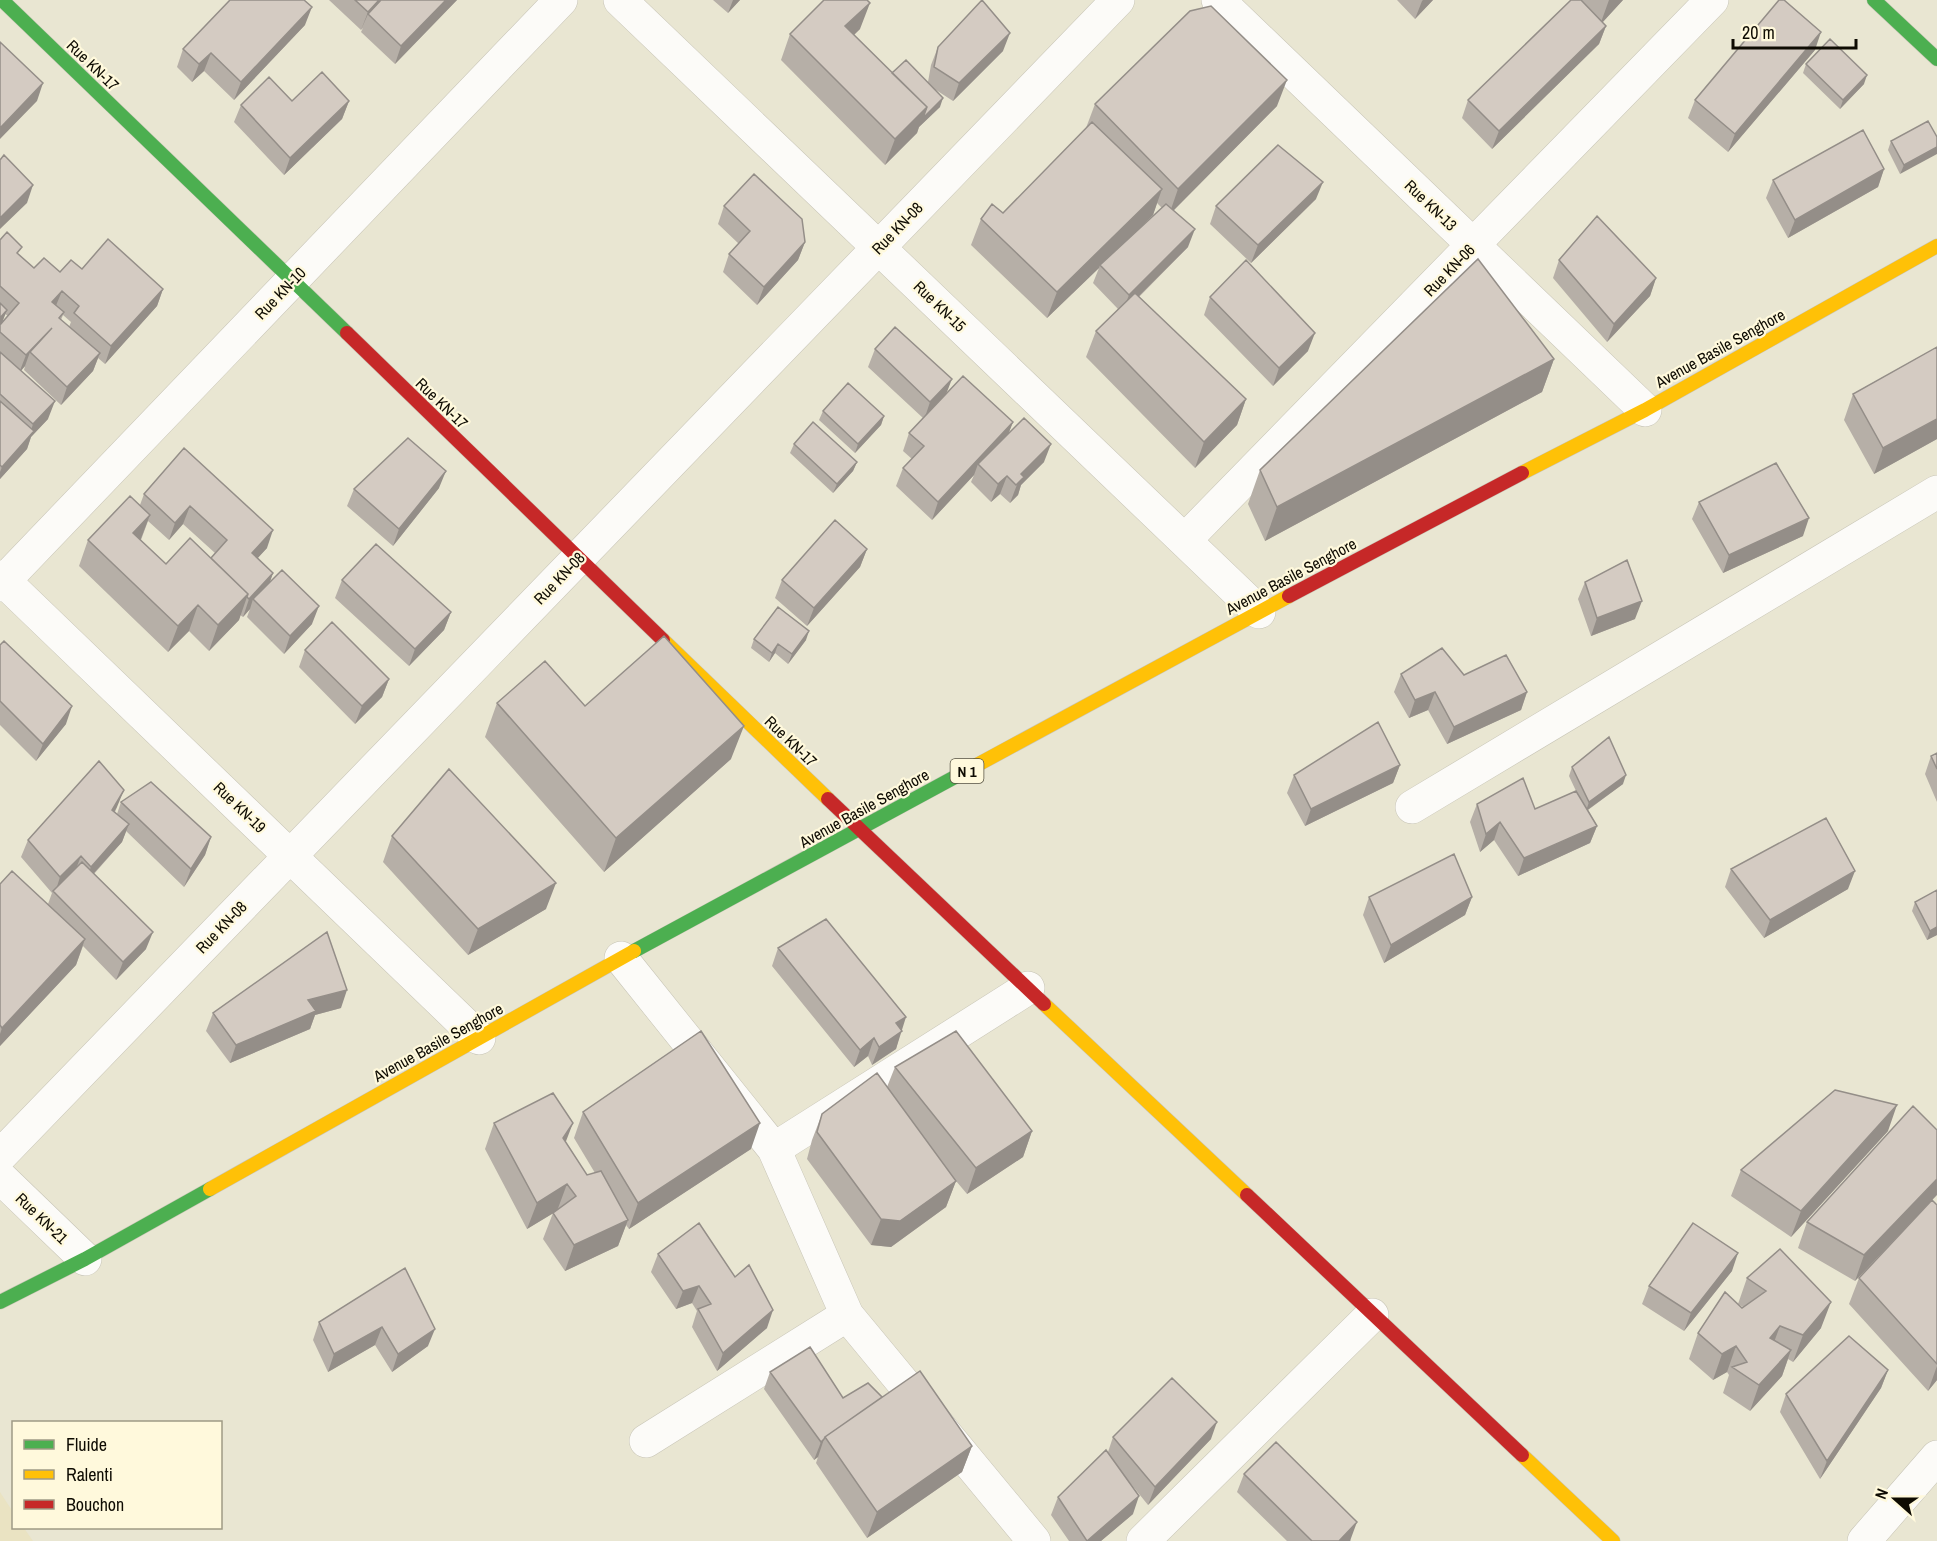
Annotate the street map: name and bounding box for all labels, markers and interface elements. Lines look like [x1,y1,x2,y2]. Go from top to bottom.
scale bar [1733,12,1856,50]
text: 20 m [1742,20,1775,45]
street label: Rue KN-17 [62,35,124,95]
street label: Rue KN-13 [1400,175,1462,235]
street label: Rue KN-08 [867,197,927,259]
street label: Rue KN-06 [1419,239,1479,301]
street label: Rue KN-10 [250,262,310,324]
street label: Rue KN-15 [909,276,971,336]
street label: Avenue Basile Senghore [1650,303,1789,393]
street label: Rue KN-17 [411,373,473,433]
street label: Avenue Basile Senghore [1221,532,1360,620]
street label: Rue KN-08 [529,547,589,609]
street label: Rue KN-17 [760,711,822,771]
road number: N 1 [950,759,984,783]
street label: Avenue Basile Senghore [794,763,933,853]
street label: Rue KN-19 [209,777,271,837]
street label: Rue KN-08 [191,896,251,958]
street label: Avenue Basile Senghore [368,997,507,1087]
street label: Rue KN-21 [11,1188,73,1249]
legend [12,1421,222,1529]
text: Fluide [66,1432,107,1457]
text: Ralenti [66,1462,113,1487]
north arrow [1865,1469,1925,1529]
text: N [1869,1485,1893,1502]
text: Bouchon [66,1492,124,1517]

